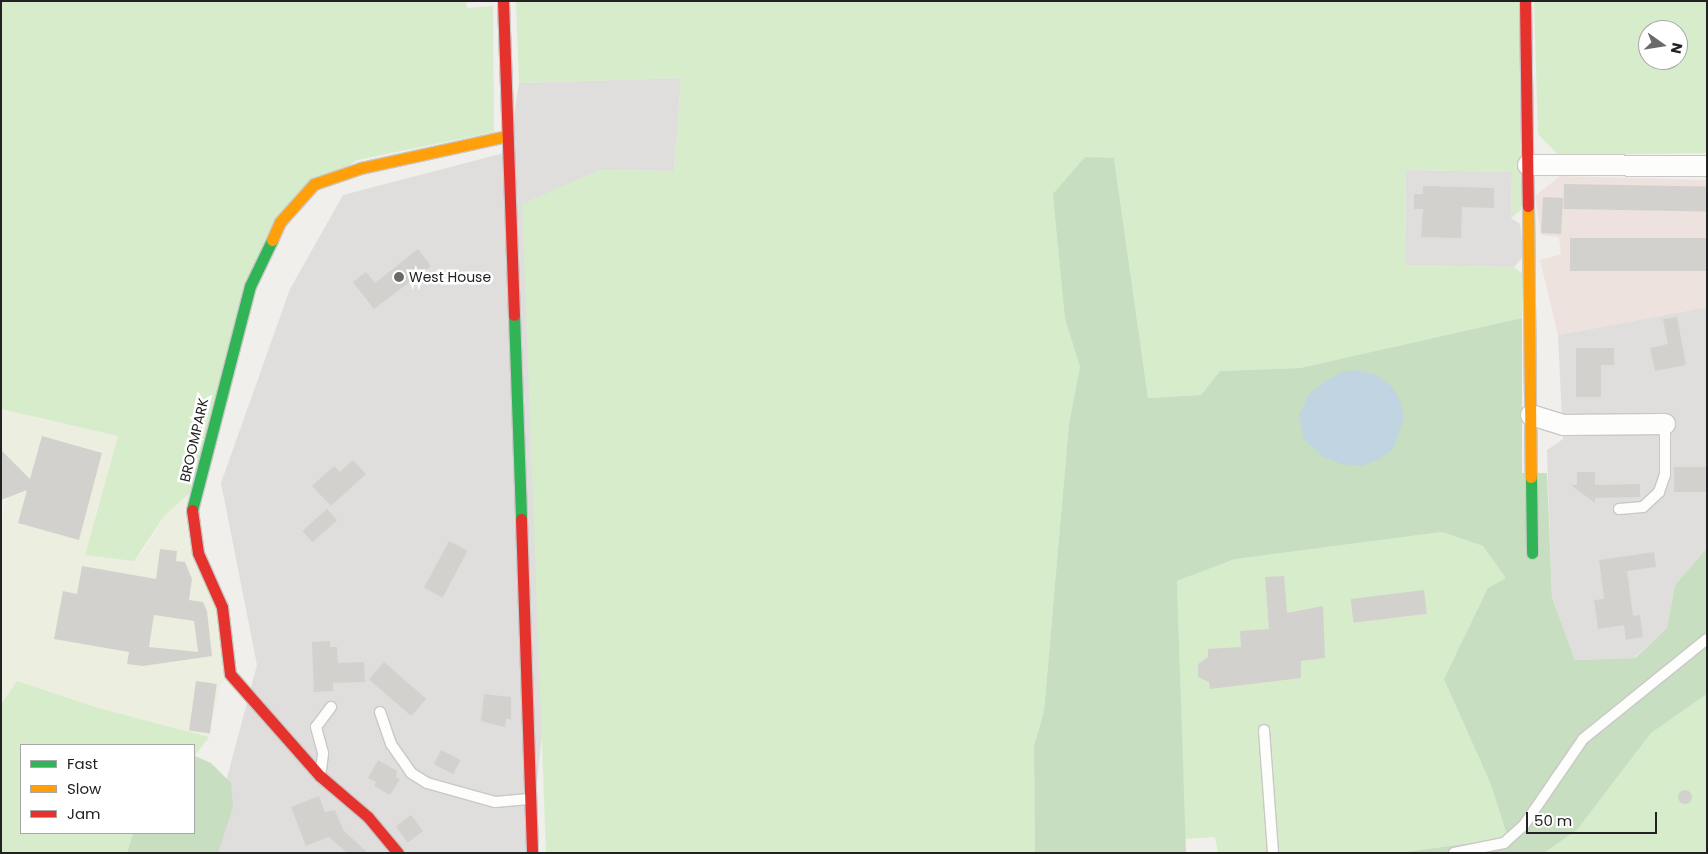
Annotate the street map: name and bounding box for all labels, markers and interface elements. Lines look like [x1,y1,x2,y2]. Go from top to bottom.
north arrow [1638,20,1688,70]
text: N [1666,41,1688,56]
place label: West House [409,269,491,285]
marker: West House [393,271,405,283]
street label: BROOMPARK [176,396,212,484]
legend [20,744,195,834]
text: Fast [67,753,98,774]
text: Slow [67,778,101,799]
scale bar [1528,802,1659,834]
text: Jam [67,803,101,824]
text: 50 m [1534,810,1572,831]

